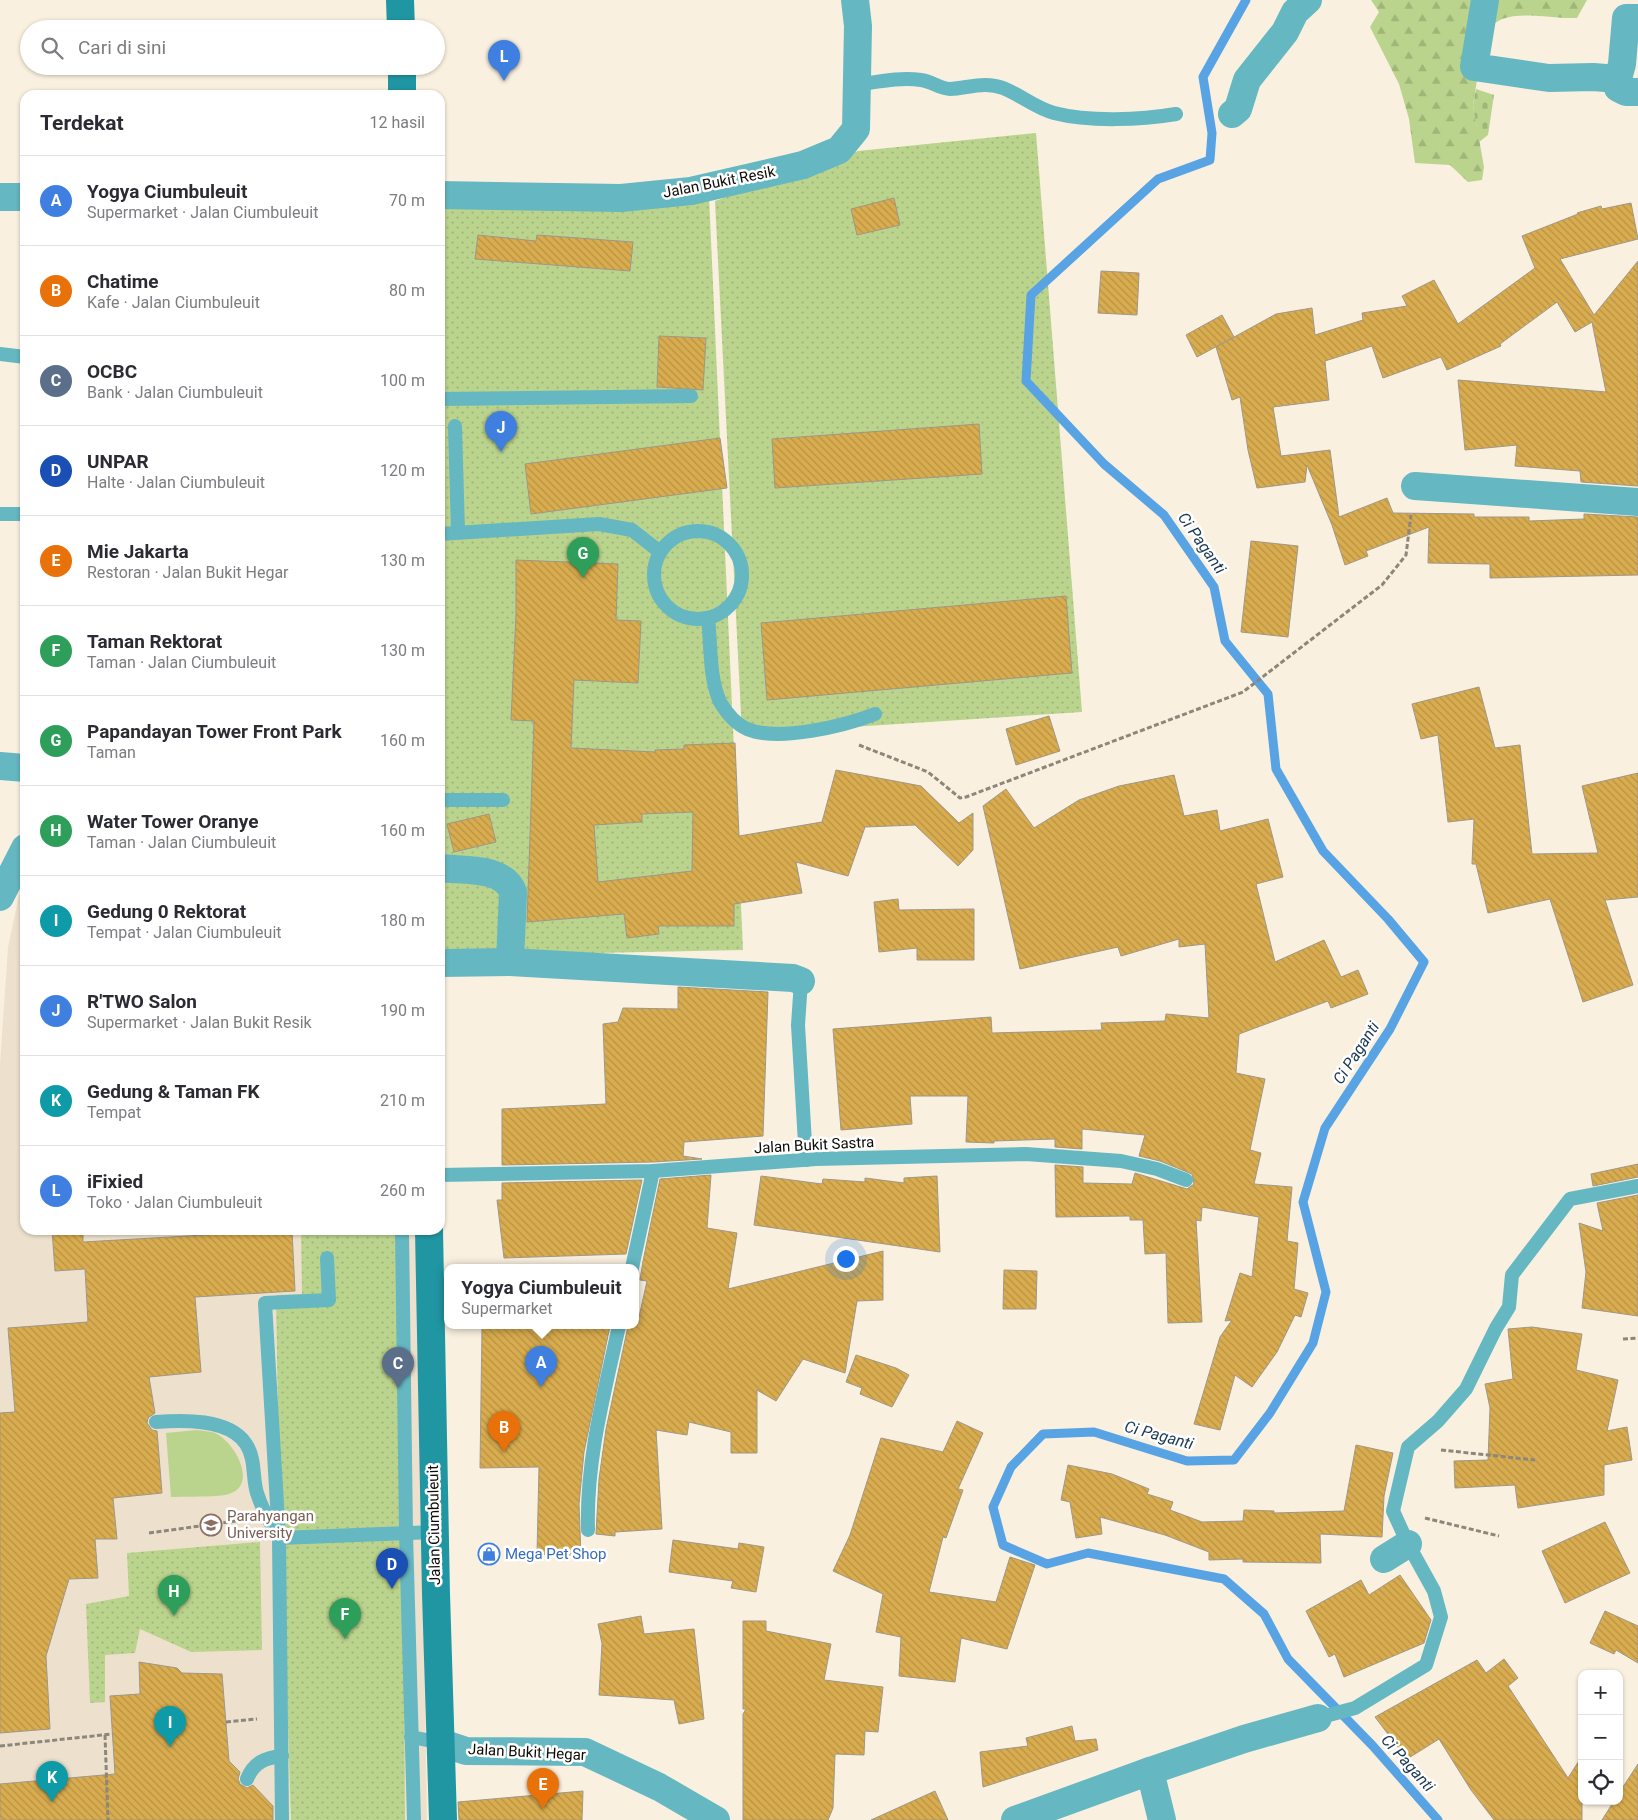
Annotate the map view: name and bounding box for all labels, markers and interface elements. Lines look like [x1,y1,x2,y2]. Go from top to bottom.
search box [20,20,445,75]
icon: search [38,34,66,62]
text: Cari di sini [78,36,166,59]
pin: L [488,40,520,81]
text: Terdekat [40,111,124,135]
text: 12 hasil [369,113,425,132]
street label: Jalan Bukit Resik [661,162,777,202]
text: Yogya Ciumbuleuit [87,180,247,203]
text: A [51,191,61,210]
text: 70 m [389,191,425,210]
text: Supermarket · Jalan Ciumbuleuit [87,203,318,222]
text: Chatime [87,270,158,293]
text: B [51,281,61,300]
text: 80 m [389,281,425,300]
text: Kafe · Jalan Ciumbuleuit [87,293,260,312]
text: OCBC [87,360,137,383]
text: C [51,371,61,390]
text: 100 m [380,371,425,390]
text: Bank · Jalan Ciumbuleuit [87,383,263,402]
pin: J [485,411,517,452]
text: UNPAR [87,450,149,473]
text: D [51,461,61,480]
text: 120 m [380,461,425,480]
text: Halte · Jalan Ciumbuleuit [87,473,265,492]
water label: Ci Paganti [1174,509,1230,578]
pin: G [567,537,599,578]
text: Mie Jakarta [87,540,189,563]
text: E [52,551,61,570]
text: 130 m [380,551,425,570]
text: Restoran · Jalan Bukit Hegar [87,563,289,582]
text: Taman Rektorat [87,630,222,653]
text: F [52,641,60,660]
text: 130 m [380,641,425,660]
text: Taman · Jalan Ciumbuleuit [87,653,276,672]
text: Papandayan Tower Front Park [87,720,342,743]
text: G [51,731,61,750]
text: 160 m [380,731,425,750]
text: Taman [87,743,136,762]
text: Water Tower Oranye [87,810,258,833]
text: H [50,821,62,840]
text: 160 m [380,821,425,840]
text: Taman · Jalan Ciumbuleuit [87,833,276,852]
text: Gedung 0 Rektorat [87,900,246,923]
text: I [54,911,58,930]
text: 180 m [380,911,425,930]
text: Tempat · Jalan Ciumbuleuit [87,923,282,942]
text: R'TWO Salon [87,990,197,1013]
text: J [52,1001,60,1020]
text: 190 m [380,1001,425,1020]
text: Supermarket · Jalan Bukit Resik [87,1013,312,1032]
water label: Ci Paganti [1329,1018,1383,1088]
text: Gedung & Taman FK [87,1080,260,1103]
text: K [51,1091,61,1110]
text: 210 m [380,1091,425,1110]
text: Tempat [87,1103,141,1122]
street label: Jalan Bukit Sastra [753,1133,875,1157]
text: iFixied [87,1170,143,1193]
text: L [52,1181,60,1200]
text: 260 m [380,1181,425,1200]
text: Toko · Jalan Ciumbuleuit [87,1193,262,1212]
your location [833,1246,859,1272]
popup [444,1264,639,1329]
text: Yogya Ciumbuleuit [461,1276,622,1299]
text: Supermarket [461,1299,552,1318]
pin: A [525,1346,557,1387]
pin: C [382,1347,414,1388]
pin: B [488,1411,520,1452]
water label: Ci Paganti [1122,1417,1196,1453]
street label: Jalan Ciumbuleuit [424,1465,444,1585]
place label: Parahyangan University [227,1507,314,1542]
school or university icon: Parahyangan University [199,1513,223,1537]
shop icon: Mega Pet Shop [477,1542,501,1566]
place label: Mega Pet Shop [505,1545,606,1563]
pin: D [376,1548,408,1589]
pin: H [158,1575,190,1616]
pin: F [329,1598,361,1639]
map controls [1578,1670,1623,1805]
button: + [1578,1670,1623,1715]
pin: I [154,1706,186,1747]
button: − [1578,1715,1623,1760]
water label: Ci Paganti [1377,1730,1439,1796]
street label: Jalan Bukit Hegar [468,1740,586,1764]
button: locate [1578,1760,1623,1805]
pin: K [36,1761,68,1802]
pin: E [527,1768,559,1809]

